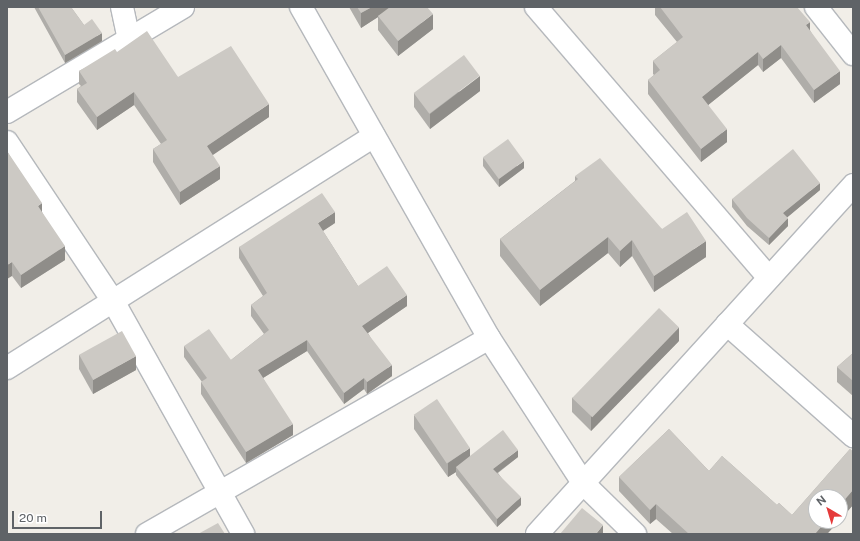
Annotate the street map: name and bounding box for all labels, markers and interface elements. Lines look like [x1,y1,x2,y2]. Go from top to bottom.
north arrow [808,489,848,529]
text: N [814,493,828,508]
scale bar [14,503,104,529]
text: 20 m [19,511,47,525]

